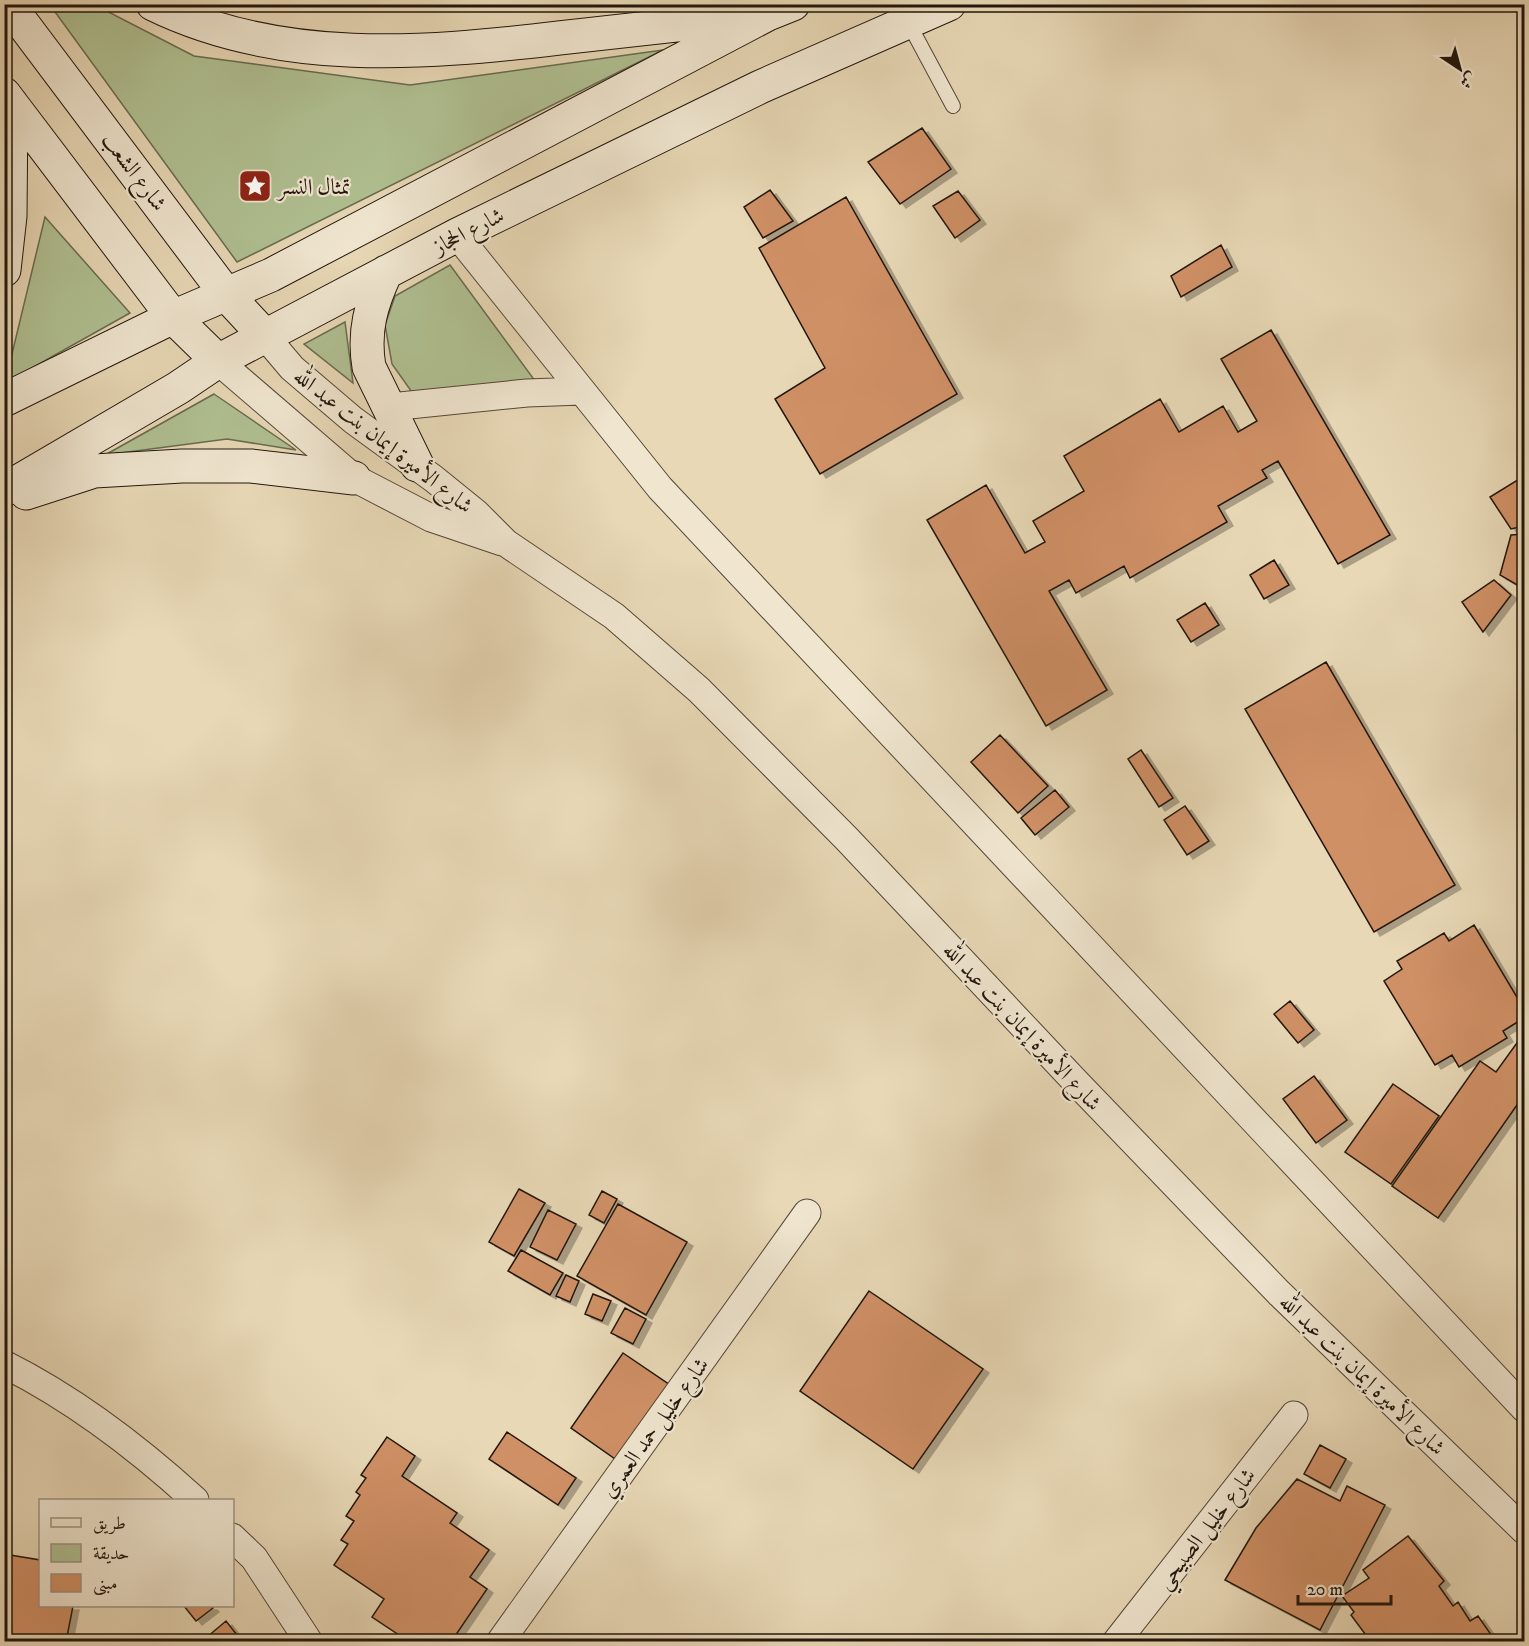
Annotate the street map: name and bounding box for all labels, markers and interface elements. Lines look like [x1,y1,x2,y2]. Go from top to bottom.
north arrow [1430,39,1490,99]
text: ش [1456,68,1481,93]
street label: شارع الشعب [92,127,172,219]
place icon: تمثال النسر [237,168,273,204]
place label: تمثال النسر [276,174,351,201]
street label: شارع الحجاز [427,202,511,265]
street label: شارع الأميرة إيمان بنت عبد الله [285,359,481,523]
street label: شارع الأميرة إيمان بنت عبد الله [934,934,1111,1120]
street label: شارع الأميرة إيمان بنت عبد الله [1271,1285,1454,1464]
street label: شارع خليل حمد العمري [595,1352,719,1506]
street label: شارع خليل الصبيحي [1150,1463,1267,1599]
legend [39,1499,234,1607]
text: طريق [93,1513,126,1535]
text: حديقة [93,1543,129,1565]
scale bar [1298,1568,1391,1606]
text: مبنى [93,1573,118,1596]
text: 20 m [1307,1579,1343,1601]

